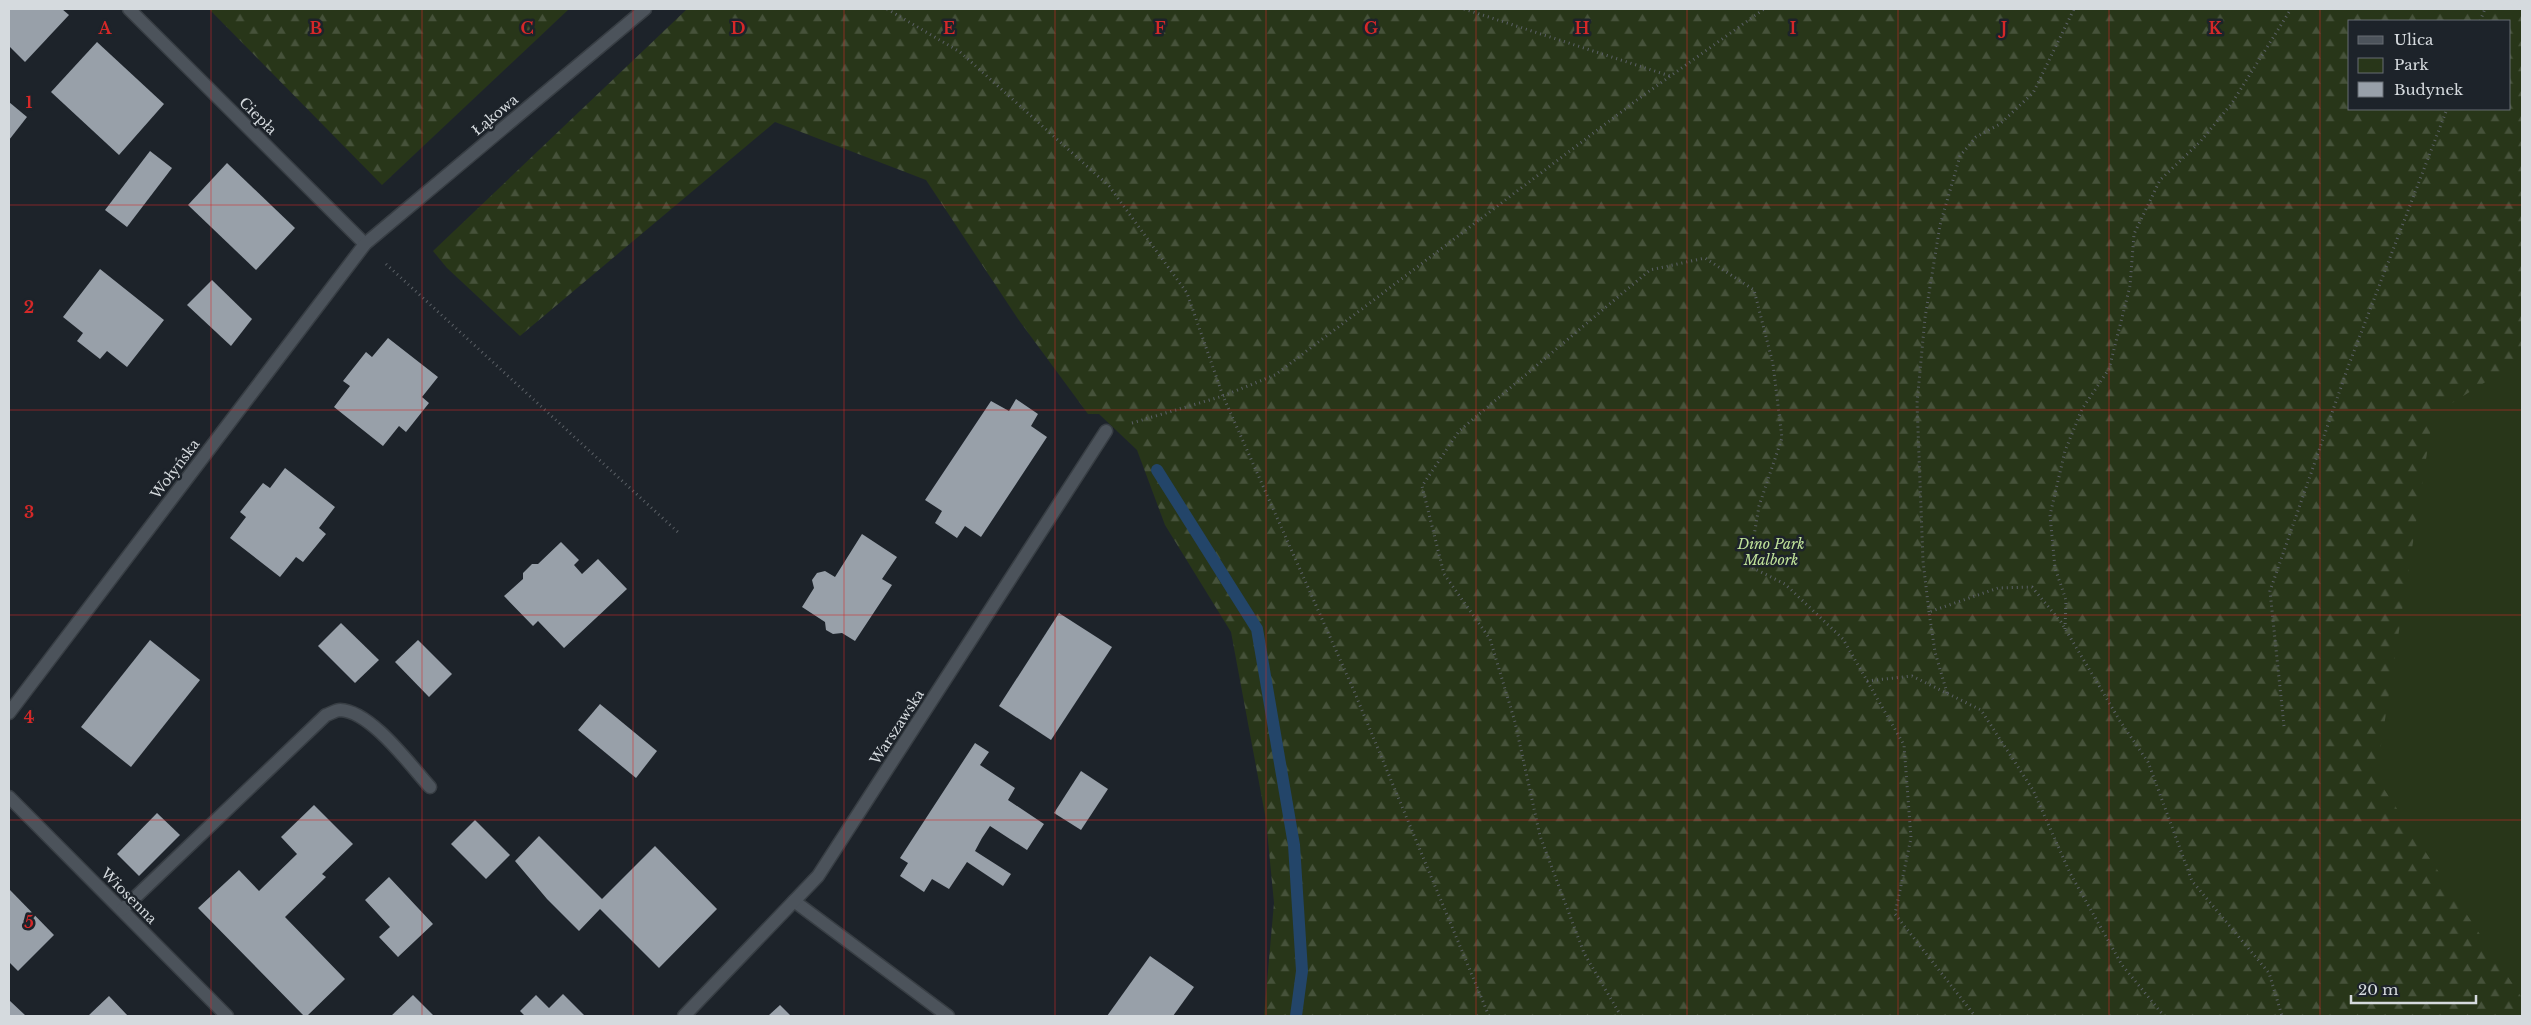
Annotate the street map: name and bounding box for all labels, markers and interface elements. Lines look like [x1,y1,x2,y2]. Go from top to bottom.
text: A [98,18,113,38]
text: B [310,18,323,38]
text: C [520,18,534,38]
text: D [731,18,745,38]
text: E [943,18,955,38]
text: F [1154,18,1166,38]
text: G [1364,18,1378,38]
text: H [1574,18,1590,38]
text: I [1790,18,1797,38]
text: J [1998,18,2007,38]
text: K [2208,18,2222,38]
legend [2348,20,2511,110]
text: Ulica [2394,30,2434,49]
text: Park [2394,55,2430,74]
text: Budynek [2394,80,2464,99]
street label: Łąkowa [468,90,522,139]
text: 1 [26,92,33,112]
street label: Ciepła [235,93,281,139]
text: 2 [24,297,34,317]
street label: Wołyńska [146,435,203,503]
text: 3 [24,502,34,522]
park label: Dino Park Malbork [1736,535,1805,569]
street label: Warszawska [866,686,928,769]
text: 4 [24,707,34,727]
street label: Wiosenna [97,864,161,928]
text: 5 [24,912,34,932]
scale bar [2351,972,2476,1004]
text: 20 m [2358,980,2398,999]

